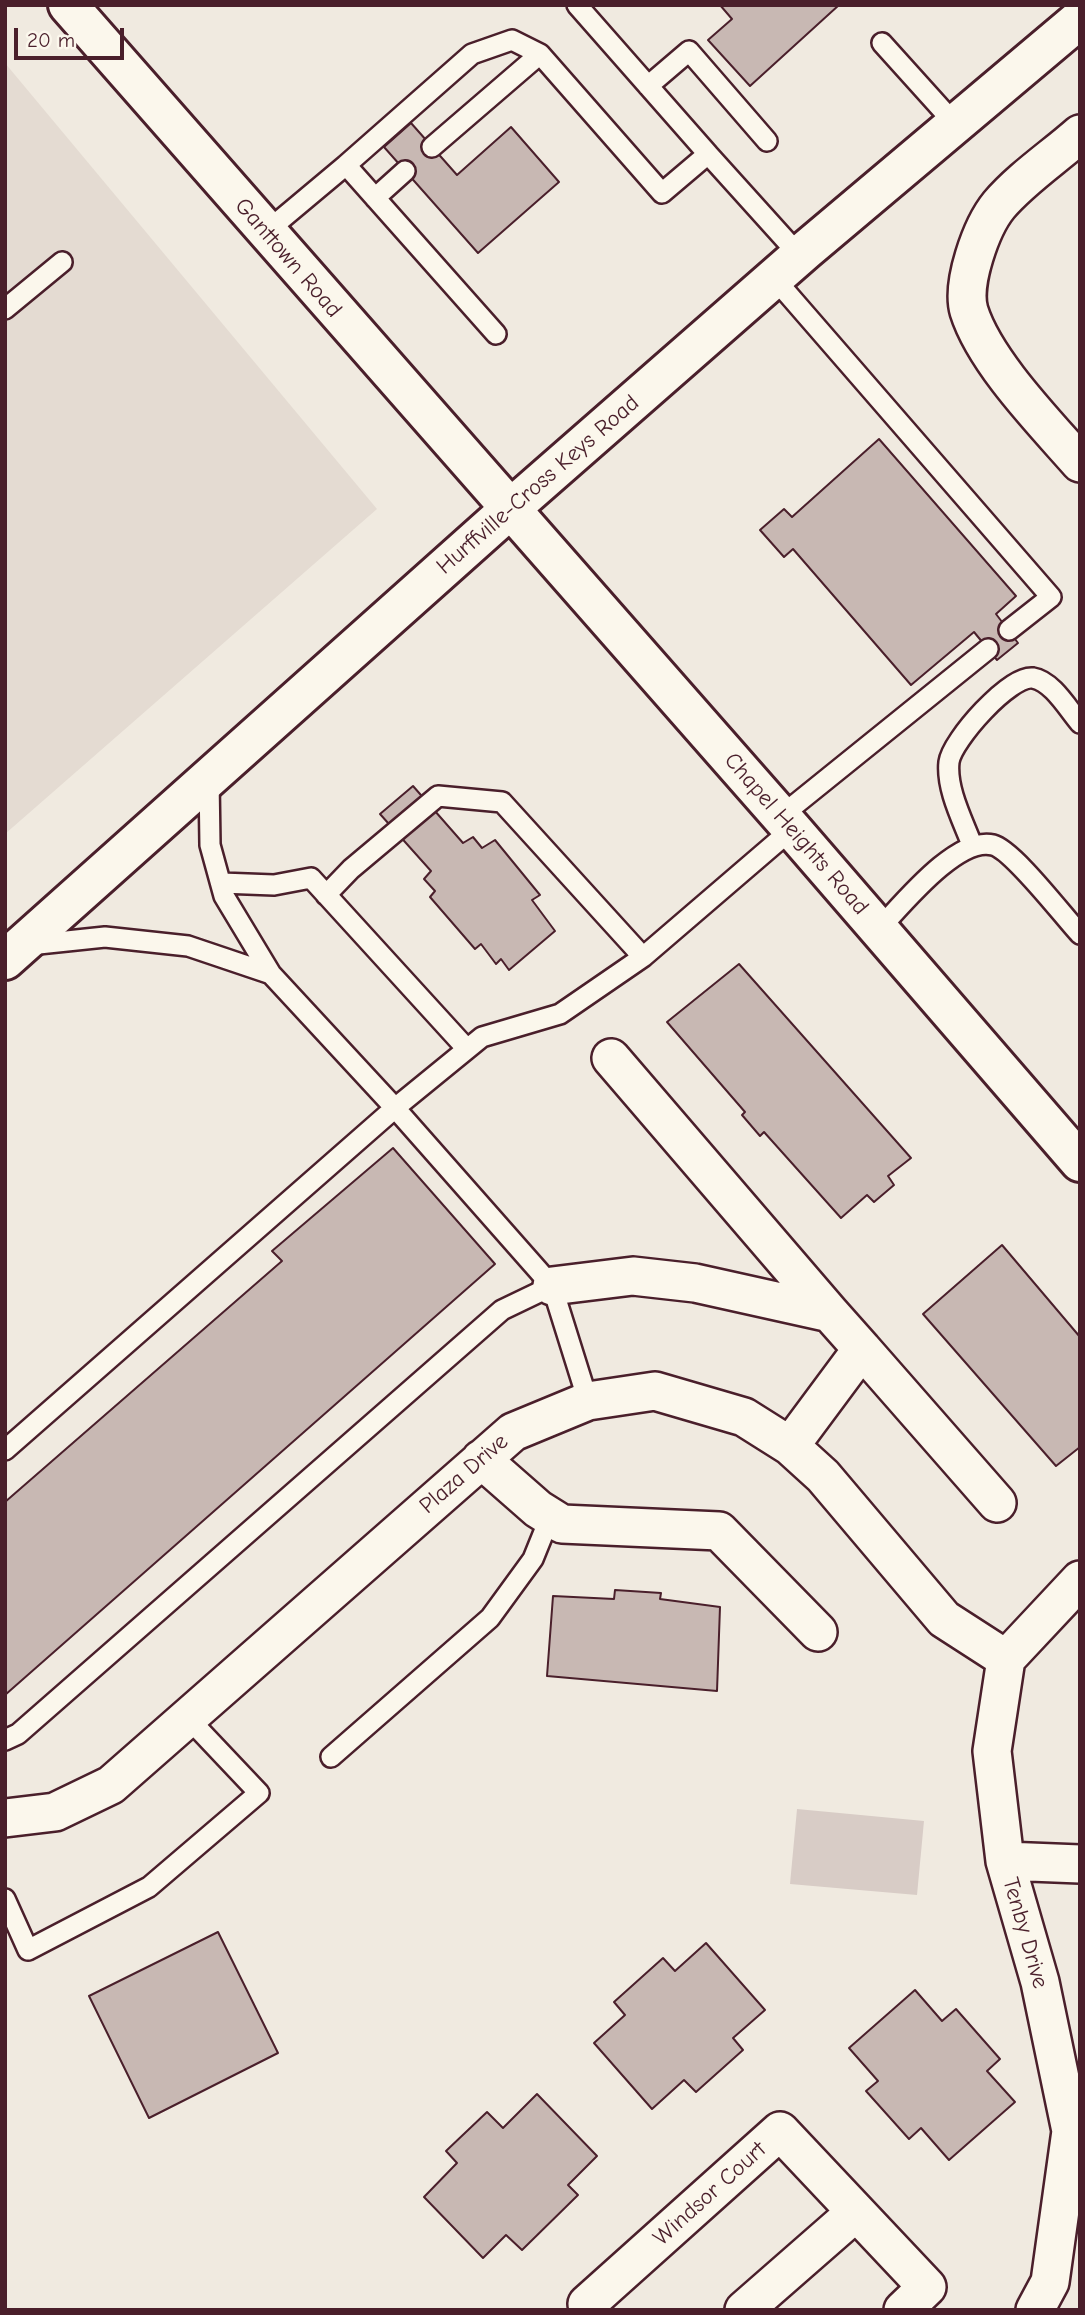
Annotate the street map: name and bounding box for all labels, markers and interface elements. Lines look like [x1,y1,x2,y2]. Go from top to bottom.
scale bar [18,14,128,58]
text: 20 m [27,28,75,52]
street label: Ganttown Road [229,193,347,323]
street label: Hurffville-Cross Keys Road [431,390,645,580]
street label: Chapel Heights Road [718,747,874,921]
street label: Plaza Drive [414,1428,514,1520]
street label: Tenby Drive [996,1874,1054,1992]
street label: Windsor Court [648,2136,772,2252]

